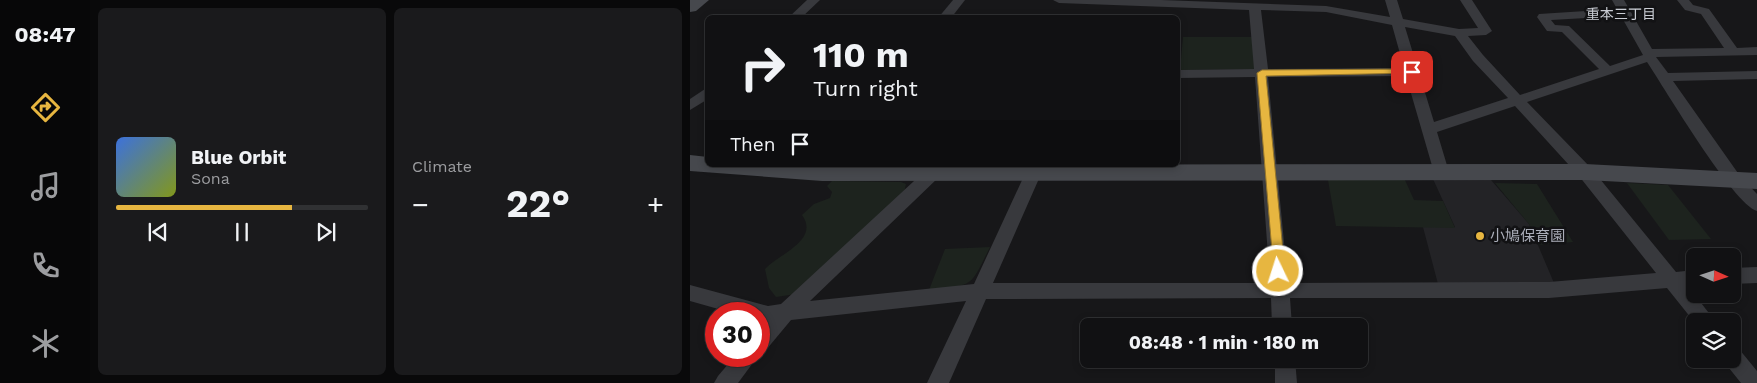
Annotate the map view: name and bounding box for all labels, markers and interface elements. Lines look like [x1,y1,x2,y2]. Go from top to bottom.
district label: 重本三丁目 [1586,6,1656,22]
text: 08:47 [14,22,76,47]
text: 110 m [813,34,909,76]
icon: right [730,35,795,100]
pin [1391,51,1433,93]
icon: arrive [1398,58,1426,86]
text: Turn right [813,76,918,101]
icon: directions [28,90,63,125]
icon: arrive [786,130,814,158]
text: Then [730,133,776,156]
text: Blue Orbit [191,146,286,169]
text: Climate [412,157,472,176]
icon: music [28,169,63,204]
text: Sona [191,169,230,188]
text: 22° [506,182,570,226]
text: − [412,188,429,221]
text: + [647,188,664,221]
icon: previous [144,218,172,246]
icon: pause [228,218,256,246]
icon: next [312,218,340,246]
place label: 小鳩保育園 [1490,227,1565,245]
marker: 小鳩保育園 [1474,230,1486,242]
position arrow [1251,244,1303,296]
icon: phone [28,248,63,283]
north arrow [1686,248,1741,302]
map controls [1686,248,1741,368]
speed limit sign: 30 [705,302,770,367]
button: layers [1686,313,1741,368]
icon: climate [28,326,63,361]
text: 08:48 · 1 min · 180 m [1129,331,1319,354]

